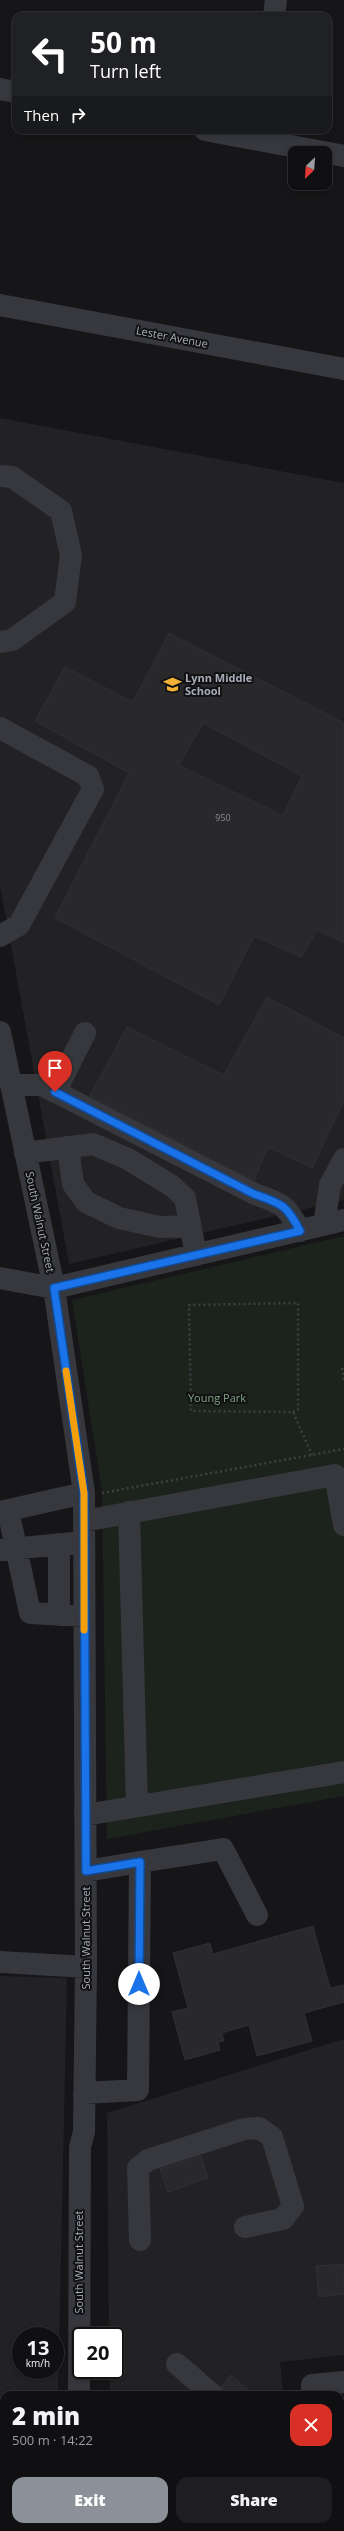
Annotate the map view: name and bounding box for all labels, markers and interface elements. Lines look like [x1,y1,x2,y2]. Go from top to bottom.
text: 50 m [90,23,157,61]
icon: left [24,28,76,80]
text: Turn left [90,59,161,83]
icon: right [67,104,89,126]
text: Then [24,105,59,125]
north arrow [288,146,332,190]
map controls [288,146,332,190]
street label: Lester Avenue [135,322,209,351]
place label: Lynn Middle School [185,670,253,698]
school or university icon: Lynn Middle School [162,674,182,694]
house number: 950 [215,811,231,824]
pin [38,1051,72,1092]
icon: arrive [44,1057,66,1079]
street label: South Walnut Street [22,1170,59,1274]
park label: Young Park [188,1390,246,1405]
street label: South Walnut Street [78,1886,93,1989]
position arrow [118,1963,160,2005]
street label: South Walnut Street [71,2210,86,2313]
speed limit sign: 20 [72,2327,124,2379]
text: 13 [27,2334,49,2361]
text: km/h [26,2356,50,2370]
text: 2 min [12,2399,80,2432]
button: close [290,2404,332,2446]
text: 500 m · 14:22 [12,2431,93,2449]
button: Exit [12,2477,168,2523]
button: Share [176,2477,332,2523]

